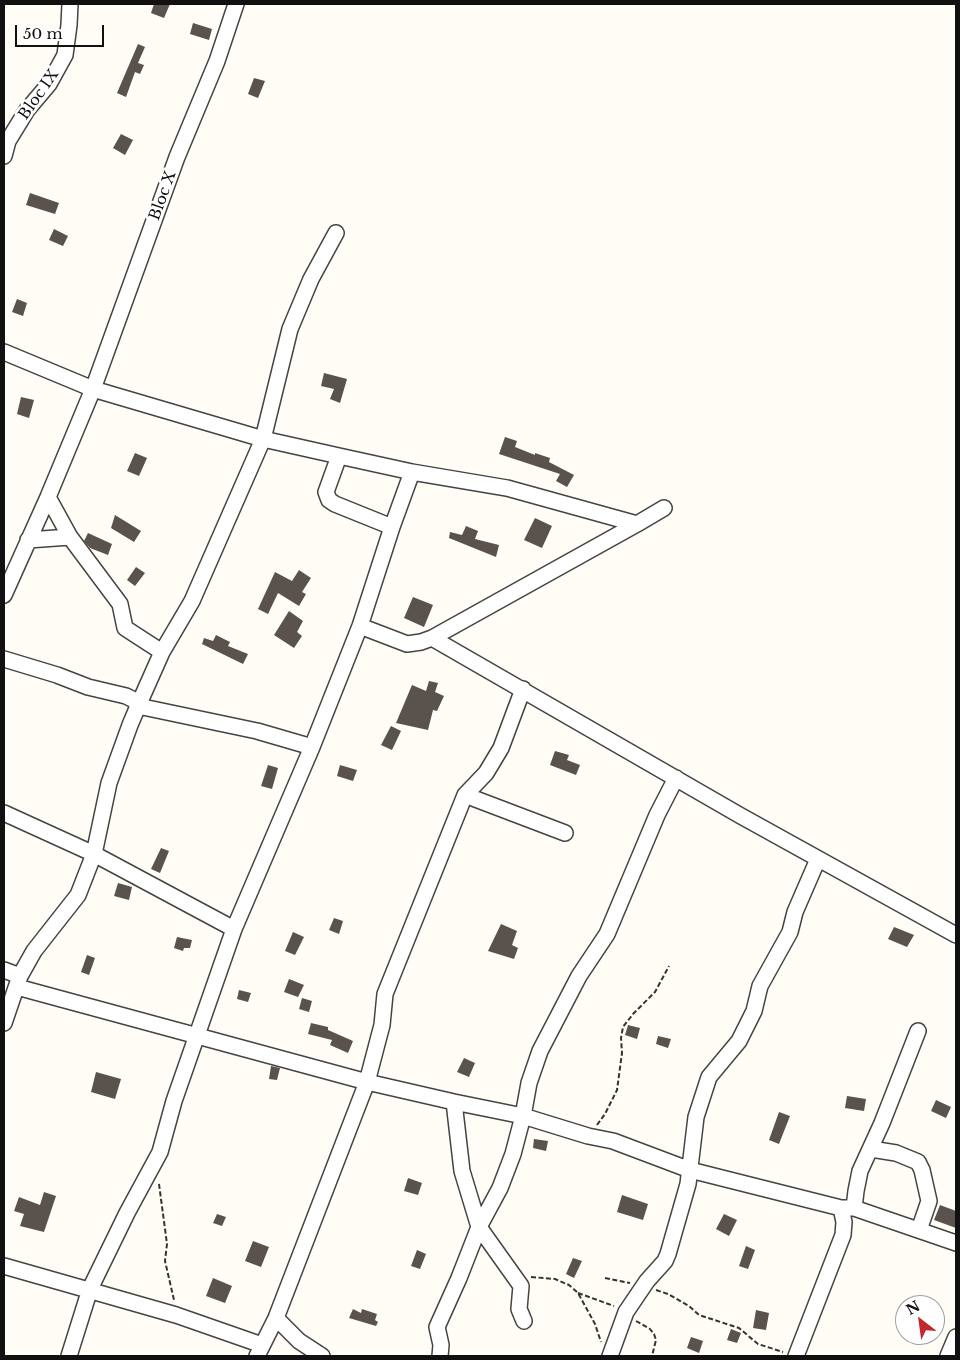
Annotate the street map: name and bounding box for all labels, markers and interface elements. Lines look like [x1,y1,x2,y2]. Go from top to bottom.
scale bar [18,15,106,47]
text: 50 m [23,24,63,43]
street label: Bloc IX [15,66,63,124]
street label: Bloc X [146,169,180,223]
north arrow [895,1295,945,1345]
text: N [903,1297,923,1319]

